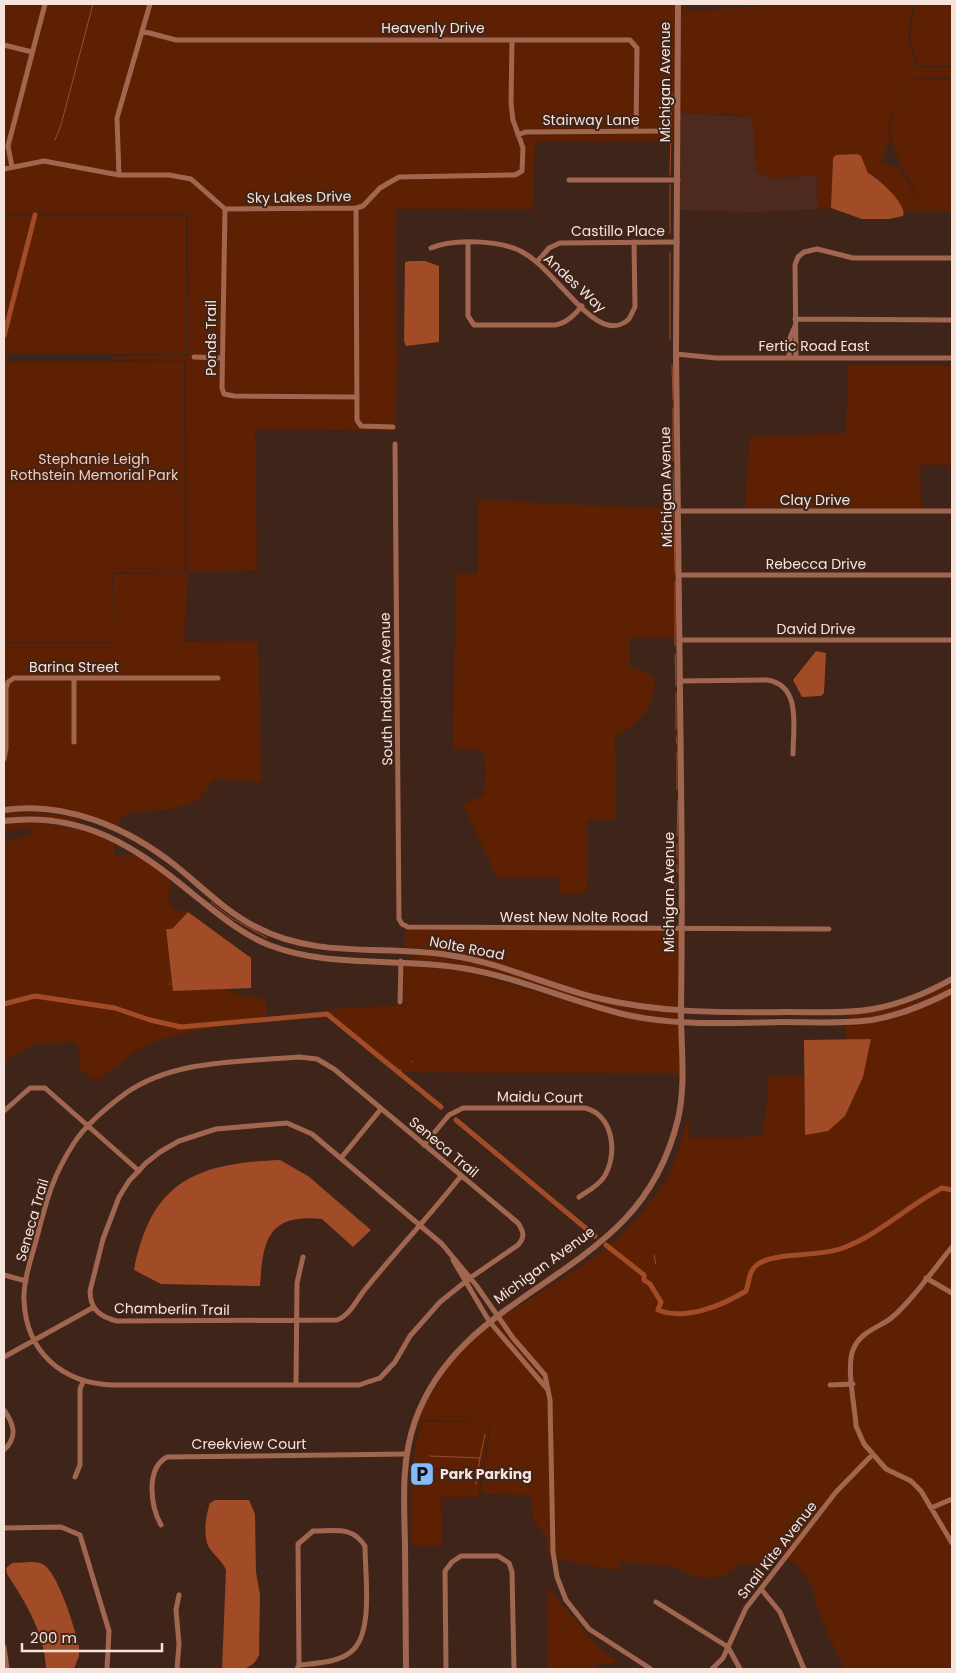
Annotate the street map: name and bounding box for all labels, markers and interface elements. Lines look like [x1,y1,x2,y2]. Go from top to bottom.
street label: Heavenly Drive [381,18,485,38]
street label: Michigan Avenue [655,21,675,142]
street label: Stairway Lane [542,110,640,130]
street label: Sky Lakes Drive [247,186,352,208]
street label: Castillo Place [571,221,665,241]
street label: Andes Way [539,249,611,317]
street label: Ponds Trail [201,300,221,376]
street label: Fertic Road East [759,336,869,356]
street label: Michigan Avenue [655,426,677,547]
park label: Stephanie Leigh Rothstein Memorial Park [10,449,179,485]
street label: Clay Drive [780,490,851,510]
street label: Rebecca Drive [766,554,867,574]
street label: South Indiana Avenue [375,612,397,766]
street label: David Drive [777,619,856,639]
street label: Barina Street [29,657,119,677]
street label: Michigan Avenue [659,831,679,952]
street label: West New Nolte Road [500,907,648,927]
street label: Nolte Road [428,931,506,965]
street label: Maidu Court [497,1086,583,1108]
street label: Seneca Trail [405,1112,483,1182]
street label: Seneca Trail [11,1176,53,1264]
street label: Michigan Avenue [489,1221,599,1309]
street label: Chamberlin Trail [114,1298,230,1320]
street label: Creekview Court [192,1434,306,1454]
parking icon: Park Parking [409,1461,435,1487]
place label: Park Parking [440,1464,532,1484]
street label: Snail Kite Avenue [732,1497,822,1603]
scale bar [22,1620,162,1652]
text: 200 m [30,1627,77,1648]

